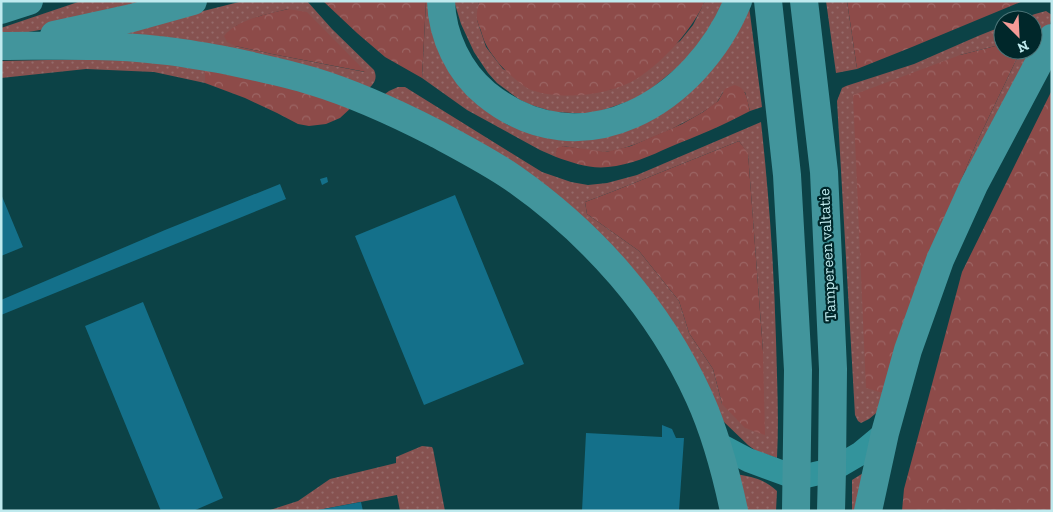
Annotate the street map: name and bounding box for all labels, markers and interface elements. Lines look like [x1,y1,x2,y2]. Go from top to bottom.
north arrow [993,10,1043,60]
text: N [1014,36,1031,56]
street label: Tampereen valtatie [814,188,840,322]

